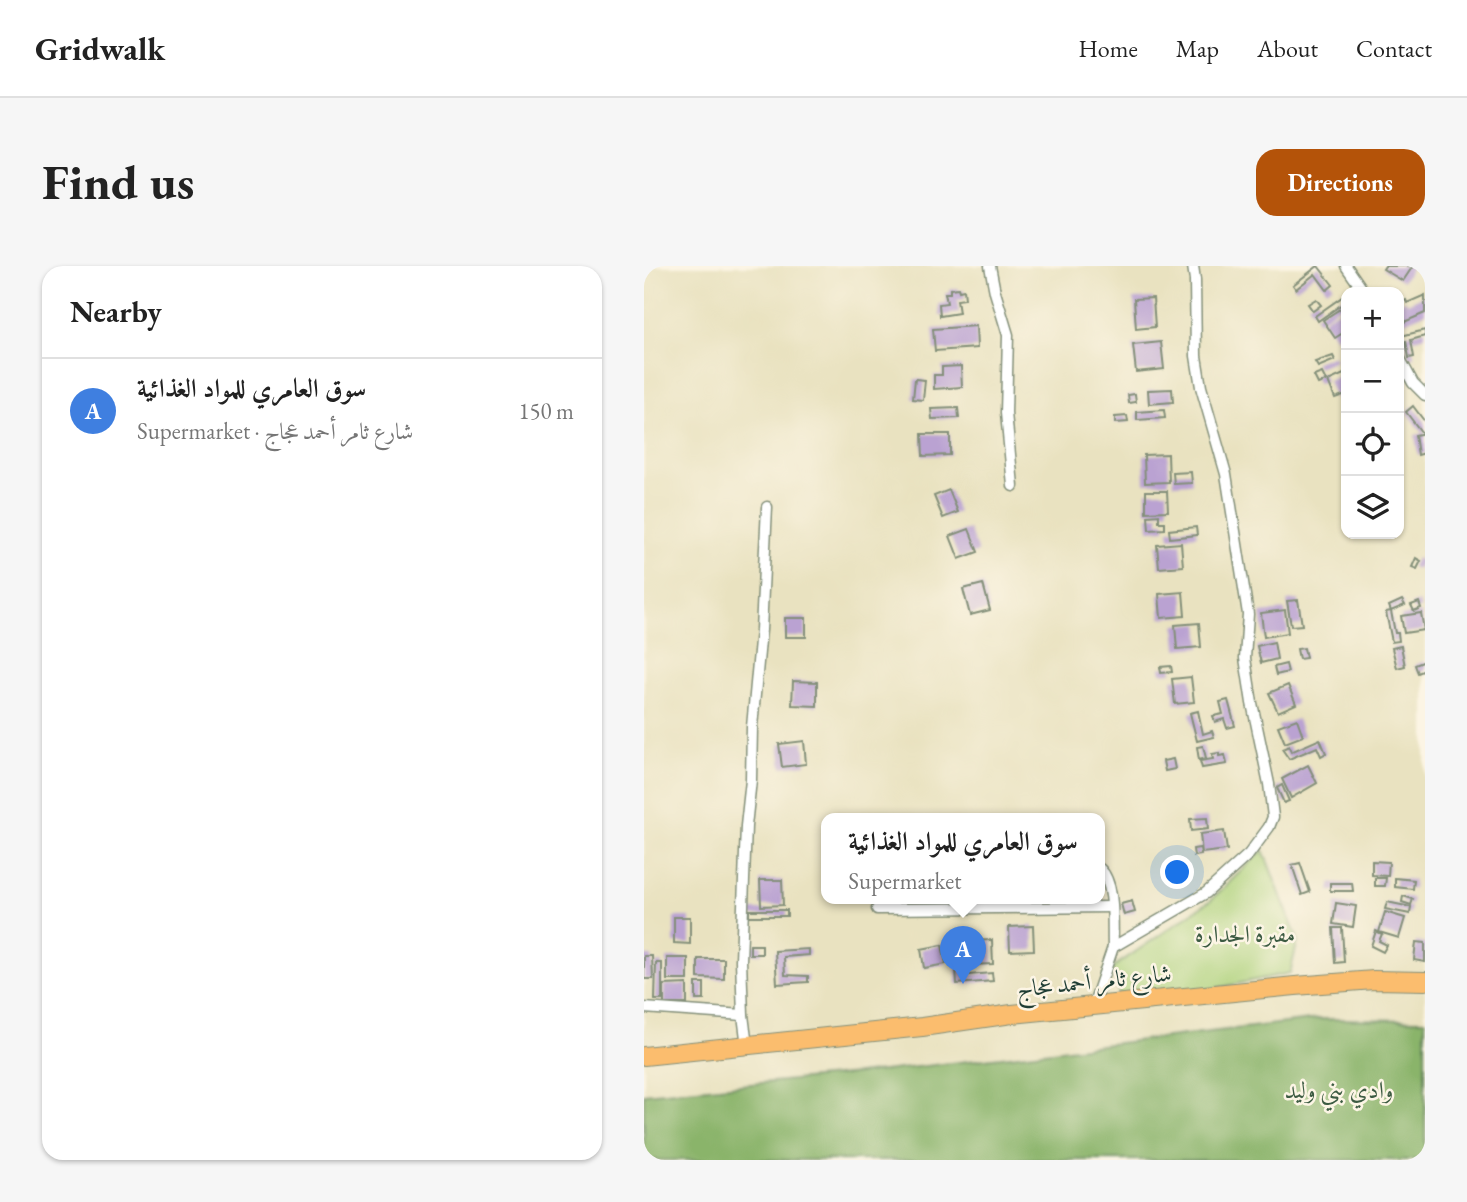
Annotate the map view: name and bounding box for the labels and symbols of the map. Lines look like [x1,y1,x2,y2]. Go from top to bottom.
your location [1160,855,1194,889]
park label: مقبرة الجدارة [1195,918,1295,949]
pin: A [940,926,986,984]
street label: شارع ثامر أحمد عجاج [1015,956,1174,1010]
park label: وادي بني وليد [1285,1074,1393,1112]

